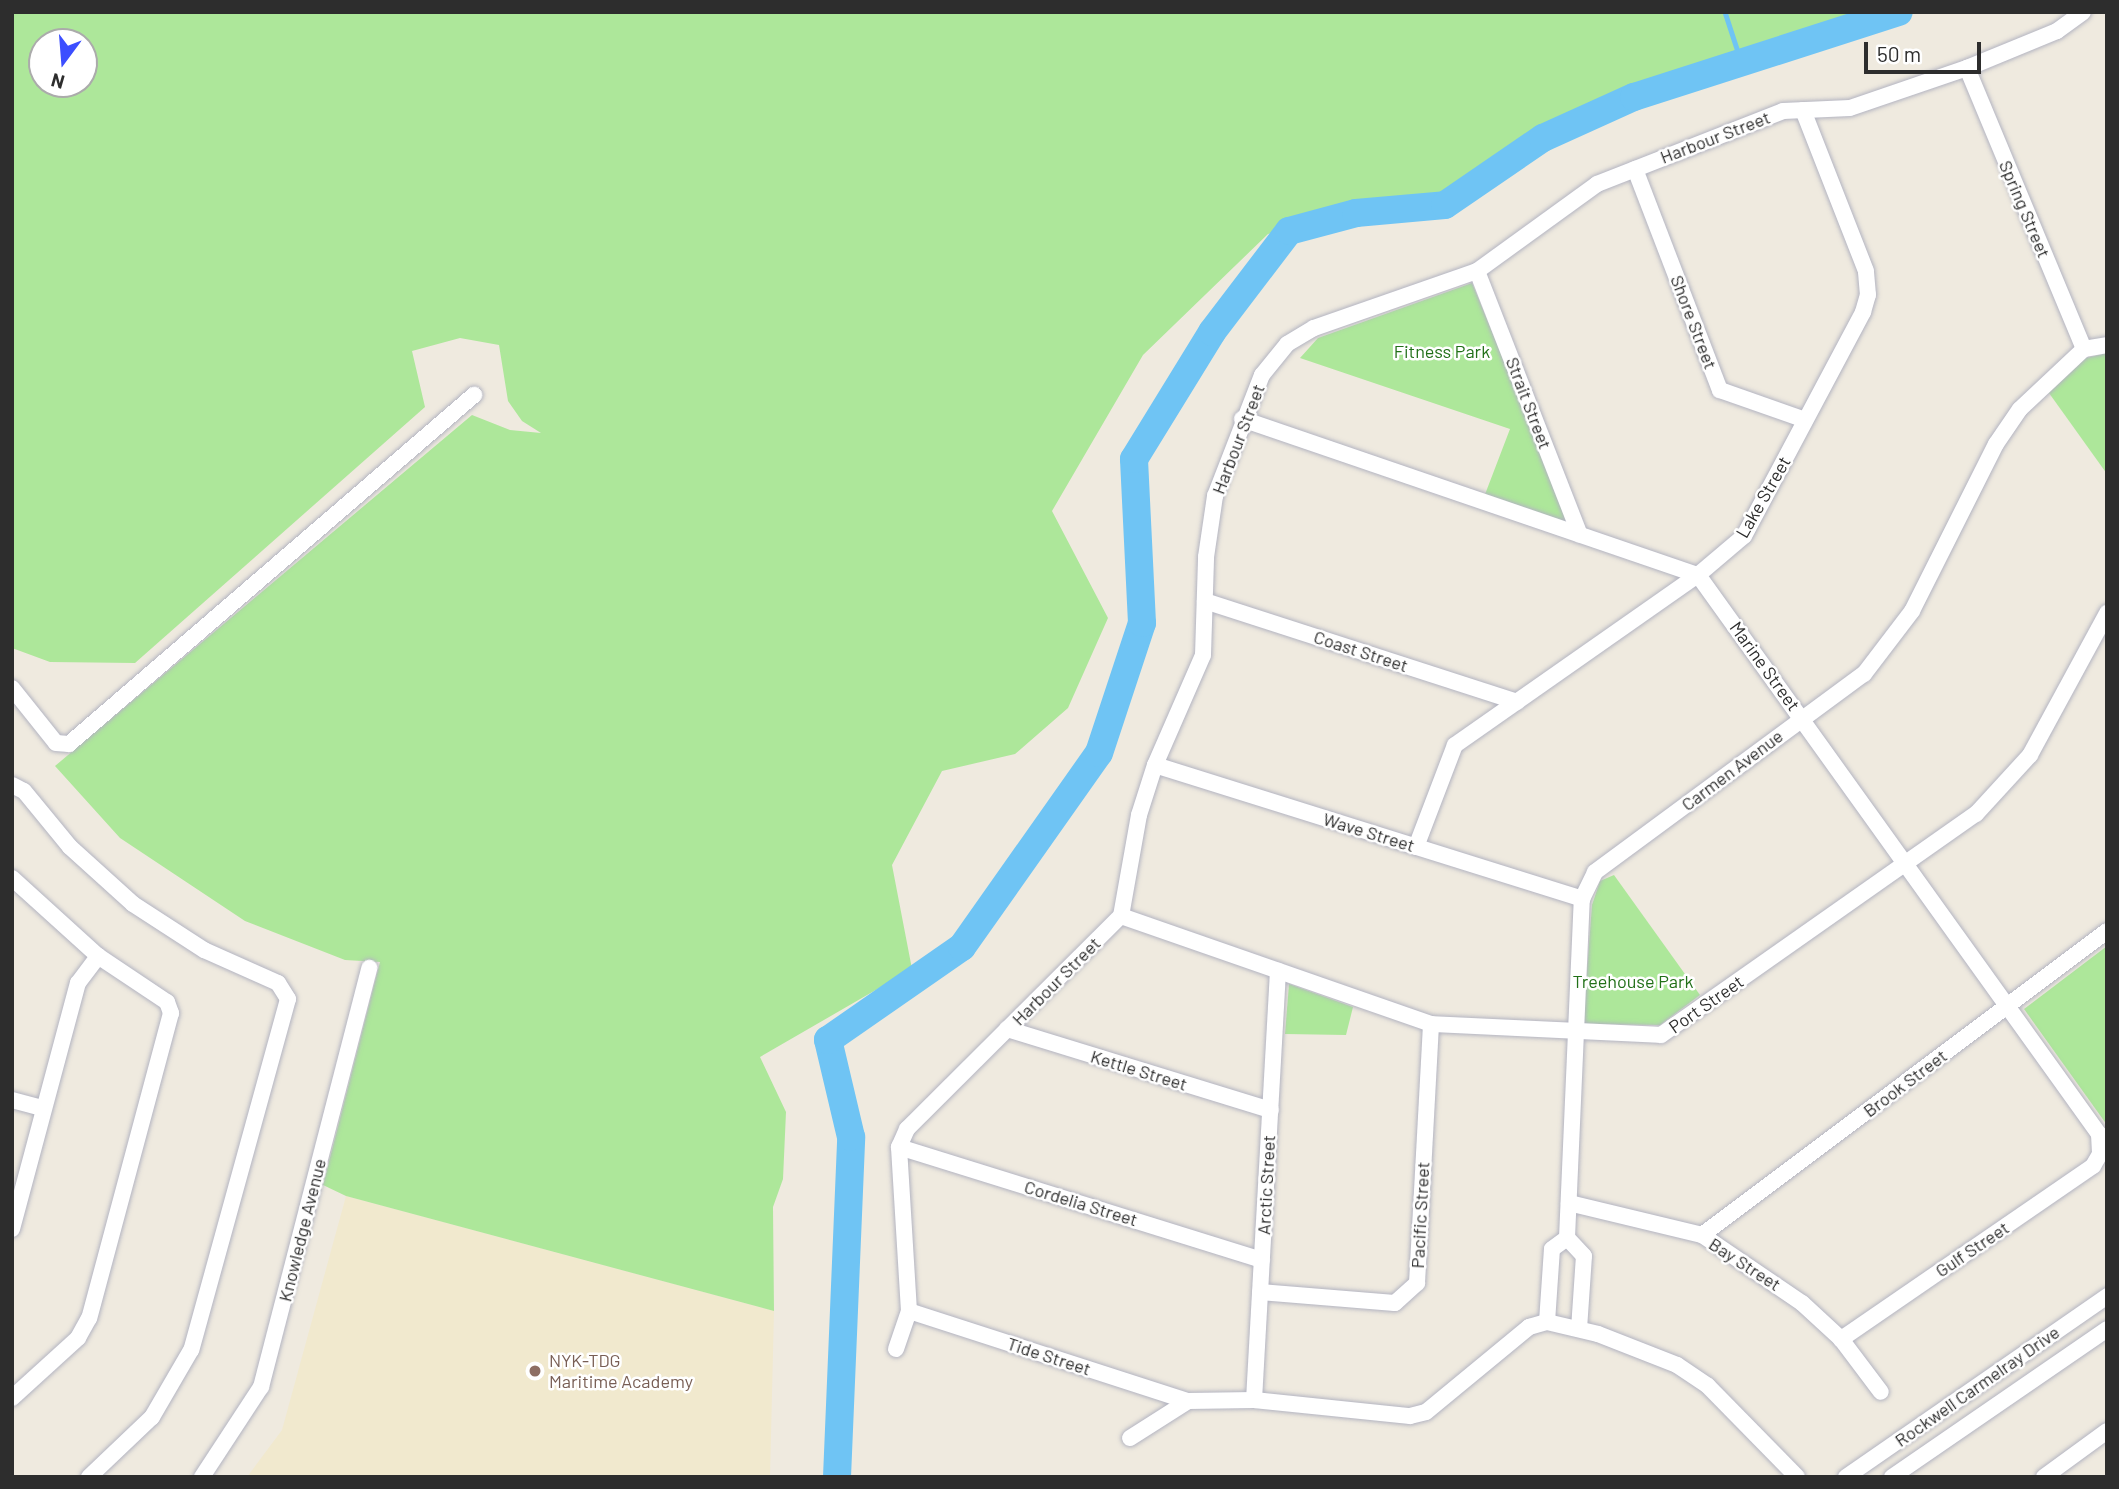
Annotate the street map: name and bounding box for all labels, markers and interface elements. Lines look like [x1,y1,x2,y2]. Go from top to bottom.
north arrow [28,28,98,98]
scale bar [1867,28,1984,72]
text: 50 m [1877,41,1921,66]
text: N [48,69,67,95]
street label: Harbour Street [1657,106,1773,168]
street label: Spring Street [1995,157,2055,261]
street label: Shore Street [1666,272,1722,372]
park label: Fitness Park [1394,340,1490,362]
street label: Strait Street [1502,354,1556,452]
street label: Harbour Street [1207,381,1269,497]
street label: Lake Street [1731,452,1795,542]
street label: Marine Street [1725,617,1805,715]
street label: Coast Street [1311,626,1411,676]
street label: Carmen Avenue [1677,725,1787,815]
street label: Wave Street [1321,808,1417,856]
street label: Harbour Street [1007,932,1105,1030]
park label: Treehouse Park [1572,970,1694,992]
street label: Port Street [1664,970,1748,1038]
street label: Kettle Street [1088,1045,1190,1095]
street label: Brook Street [1859,1045,1951,1121]
street label: Arctic Street [1253,1135,1279,1235]
street label: Knowledge Avenue [274,1156,330,1304]
street label: Pacific Street [1406,1161,1434,1269]
street label: Cordelia Street [1022,1176,1140,1230]
street label: Gulf Street [1931,1217,2013,1281]
street label: Bay Street [1705,1233,1785,1295]
street label: Rockwell Carmelray Drive [1891,1321,2063,1451]
street label: Tide Street [1004,1332,1094,1380]
place label: NYK-TDG Maritime Academy [549,1350,693,1392]
marker: NYK-TDG Maritime Academy [527,1363,543,1379]

